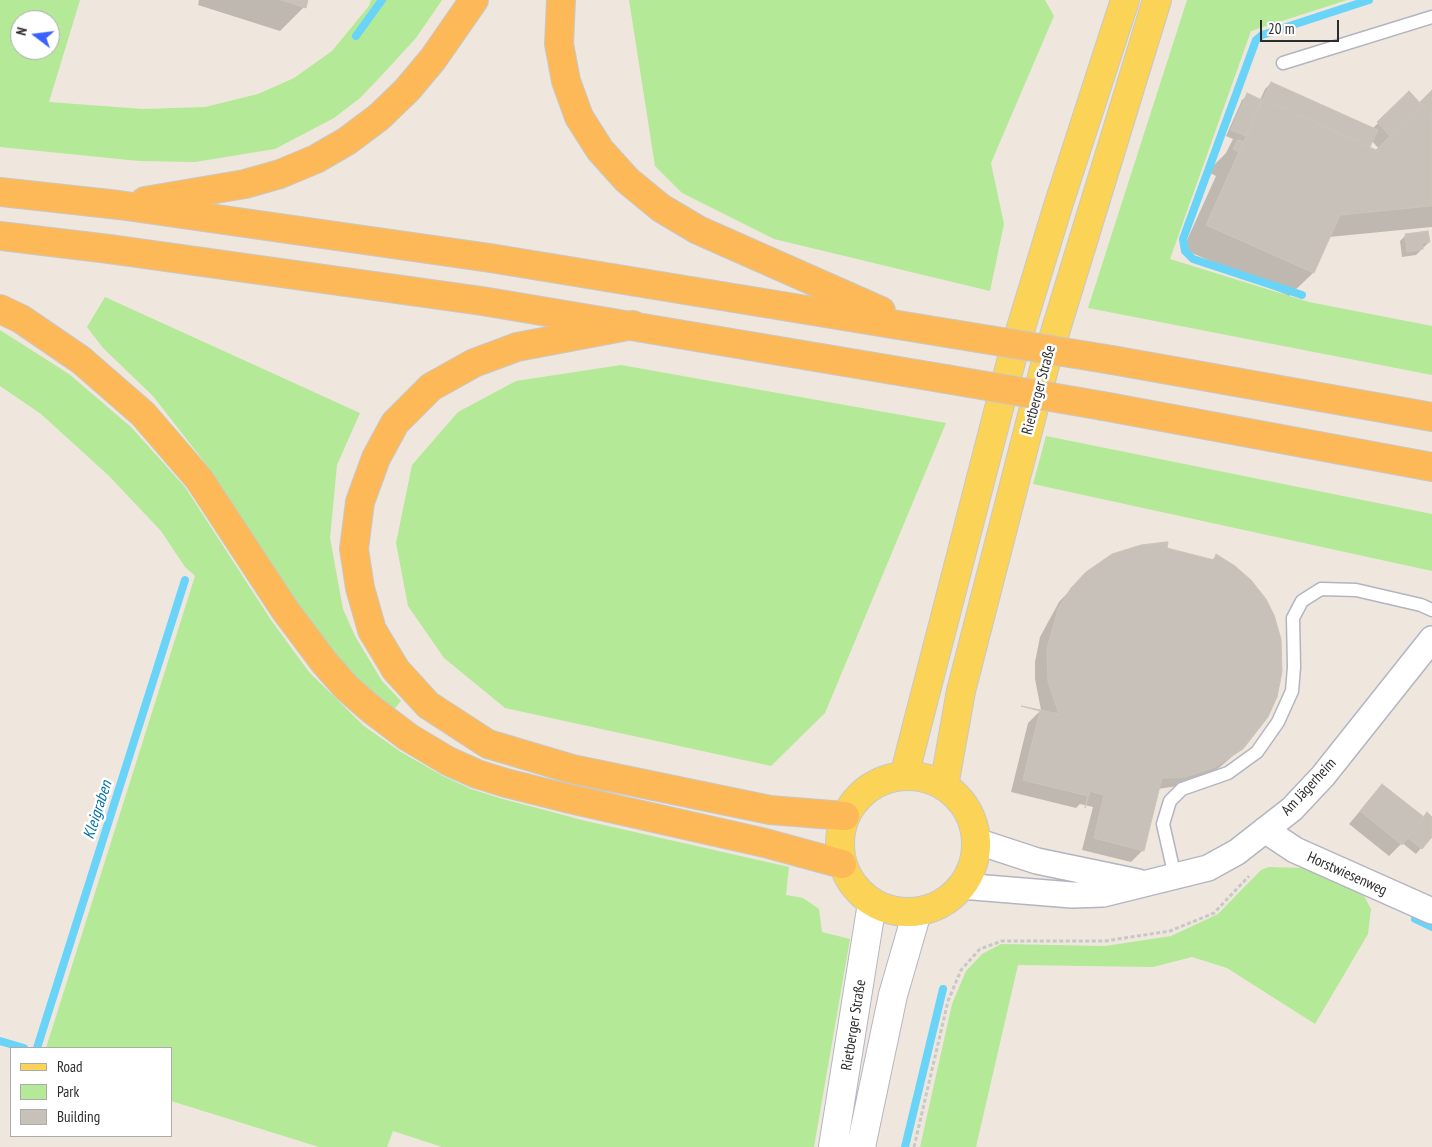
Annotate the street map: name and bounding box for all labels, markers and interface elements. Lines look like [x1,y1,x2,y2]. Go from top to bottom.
north arrow [10,10,60,60]
scale bar [1262,10,1341,42]
text: 20 m [1268,19,1294,38]
text: N [12,25,31,37]
street label: Rietberger Straße [1018,343,1060,437]
street label: Am Jägerheim [1278,754,1340,820]
water label: Kleigraben [80,779,116,841]
street label: Horstwiesenweg [1304,848,1390,900]
street label: Rietberger Straße [838,978,870,1072]
legend [10,1047,172,1137]
text: Road [57,1057,83,1076]
text: Park [57,1082,79,1101]
text: Building [57,1107,100,1126]

